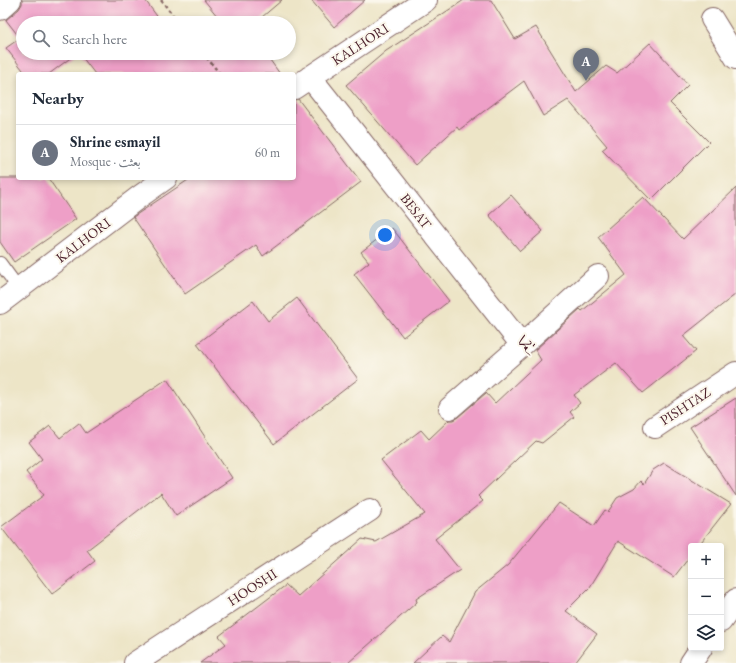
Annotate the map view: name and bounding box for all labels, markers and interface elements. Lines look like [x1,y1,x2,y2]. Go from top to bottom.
search box [16,16,296,60]
street label: KALHORI [328,19,392,69]
icon: search [30,27,52,49]
text: Search here [62,29,127,48]
pin: A [573,48,599,81]
text: Nearby [32,87,84,109]
text: Shrine esmayil [70,132,161,151]
text: A [40,144,50,161]
text: 60 m [255,144,280,161]
text: Mosque · بعثت [70,153,141,170]
street label: BESAT [396,190,436,233]
street label: KALHORI [52,213,114,266]
your location [375,225,395,245]
street label: یکم [514,331,540,358]
street label: PISHTAZ [656,383,714,429]
map controls [688,543,724,651]
button: + [688,543,724,579]
street label: HOOSHI [224,564,280,610]
button: − [688,579,724,615]
button: layers [688,615,724,651]

